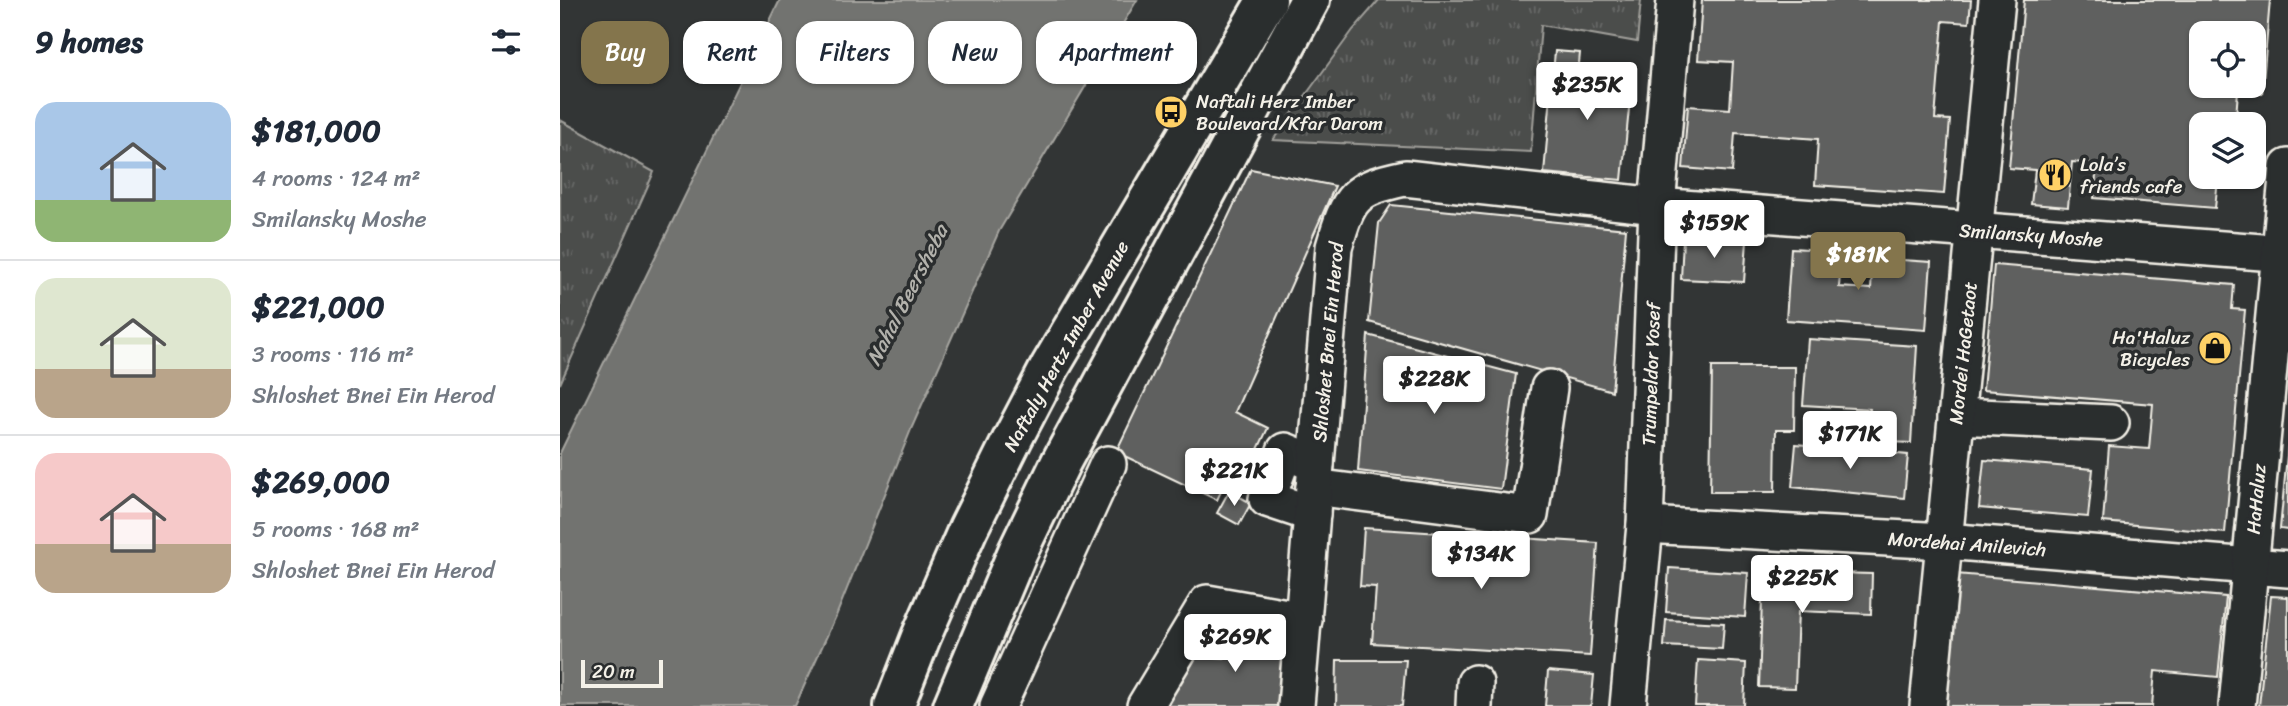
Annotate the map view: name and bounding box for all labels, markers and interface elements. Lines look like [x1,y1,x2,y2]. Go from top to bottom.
text: 9 homes [35,15,143,69]
chip: Buy [581,21,669,84]
chip: Rent [683,21,782,84]
chip: Filters [796,21,914,84]
chip: New [928,21,1022,84]
chip: Apartment [1036,21,1197,84]
map controls [2189,21,2266,189]
button: locate [2189,21,2266,98]
icon: filters [487,23,525,61]
pin: $235K [1538,62,1636,122]
text: $235K [1552,64,1622,105]
place label: Naftali Herz Imber Boulevard/Kfar Darom [1196,85,1383,140]
bus stop icon: Naftali Herz Imber Boulevard/Kfar Darom [1152,93,1190,131]
text: $181,000 [252,104,381,158]
button: layers [2189,112,2266,189]
icon: home [91,130,175,214]
place label: Lola’s friends cafe [2080,148,2183,203]
restaurant icon: Lola’s friends cafe [2036,156,2074,194]
text: 4 rooms · 124 m² [252,158,421,199]
text: Smilansky Moshe [252,199,427,240]
pin: $159K [1665,201,1763,260]
text: $159K [1680,202,1748,243]
street label: Smilansky Moshe [1958,214,2104,257]
water label: Nahal Beersheba [855,215,960,372]
pin: $181K [1809,232,1907,292]
street label: Naftaly Hertz Imber Avenue [994,234,1138,458]
text: $181K [1826,234,1890,275]
street label: Shloshet Bnei Ein Herod [1303,239,1353,443]
text: $221,000 [252,280,385,334]
street label: Mordei HaGetaot [1939,280,1987,426]
street label: Trumpeldor Yosef [1632,299,1670,446]
icon: home [91,306,175,390]
place label: Ha'Haluz Bicycles [2112,321,2191,376]
shop icon: Ha'Haluz Bicycles [2196,329,2234,367]
text: 3 rooms · 116 m² [252,334,414,375]
pin: $228K [1385,356,1483,416]
text: $228K [1399,358,1469,399]
text: Shloshet Bnei Ein Herod [252,375,495,416]
pin: $171K [1801,412,1899,471]
text: $171K [1819,413,1881,454]
pin: $221K [1185,448,1283,508]
text: $221K [1201,450,1267,491]
text: $269,000 [252,455,390,509]
street label: HaHaluz [2236,461,2276,536]
icon: home [91,481,175,565]
text: 5 rooms · 168 m² [252,509,420,550]
street label: Mordehai Anilevich [1887,522,2047,566]
pin: $134K [1432,532,1530,591]
text: $134K [1448,533,1514,574]
text: Shloshet Bnei Ein Herod [252,550,495,591]
pin: $225K [1753,556,1851,615]
text: $225K [1767,557,1837,598]
pin: $269K [1186,614,1284,674]
text: $269K [1200,616,1270,657]
text: 20 m [592,655,635,688]
scale bar [581,657,663,689]

